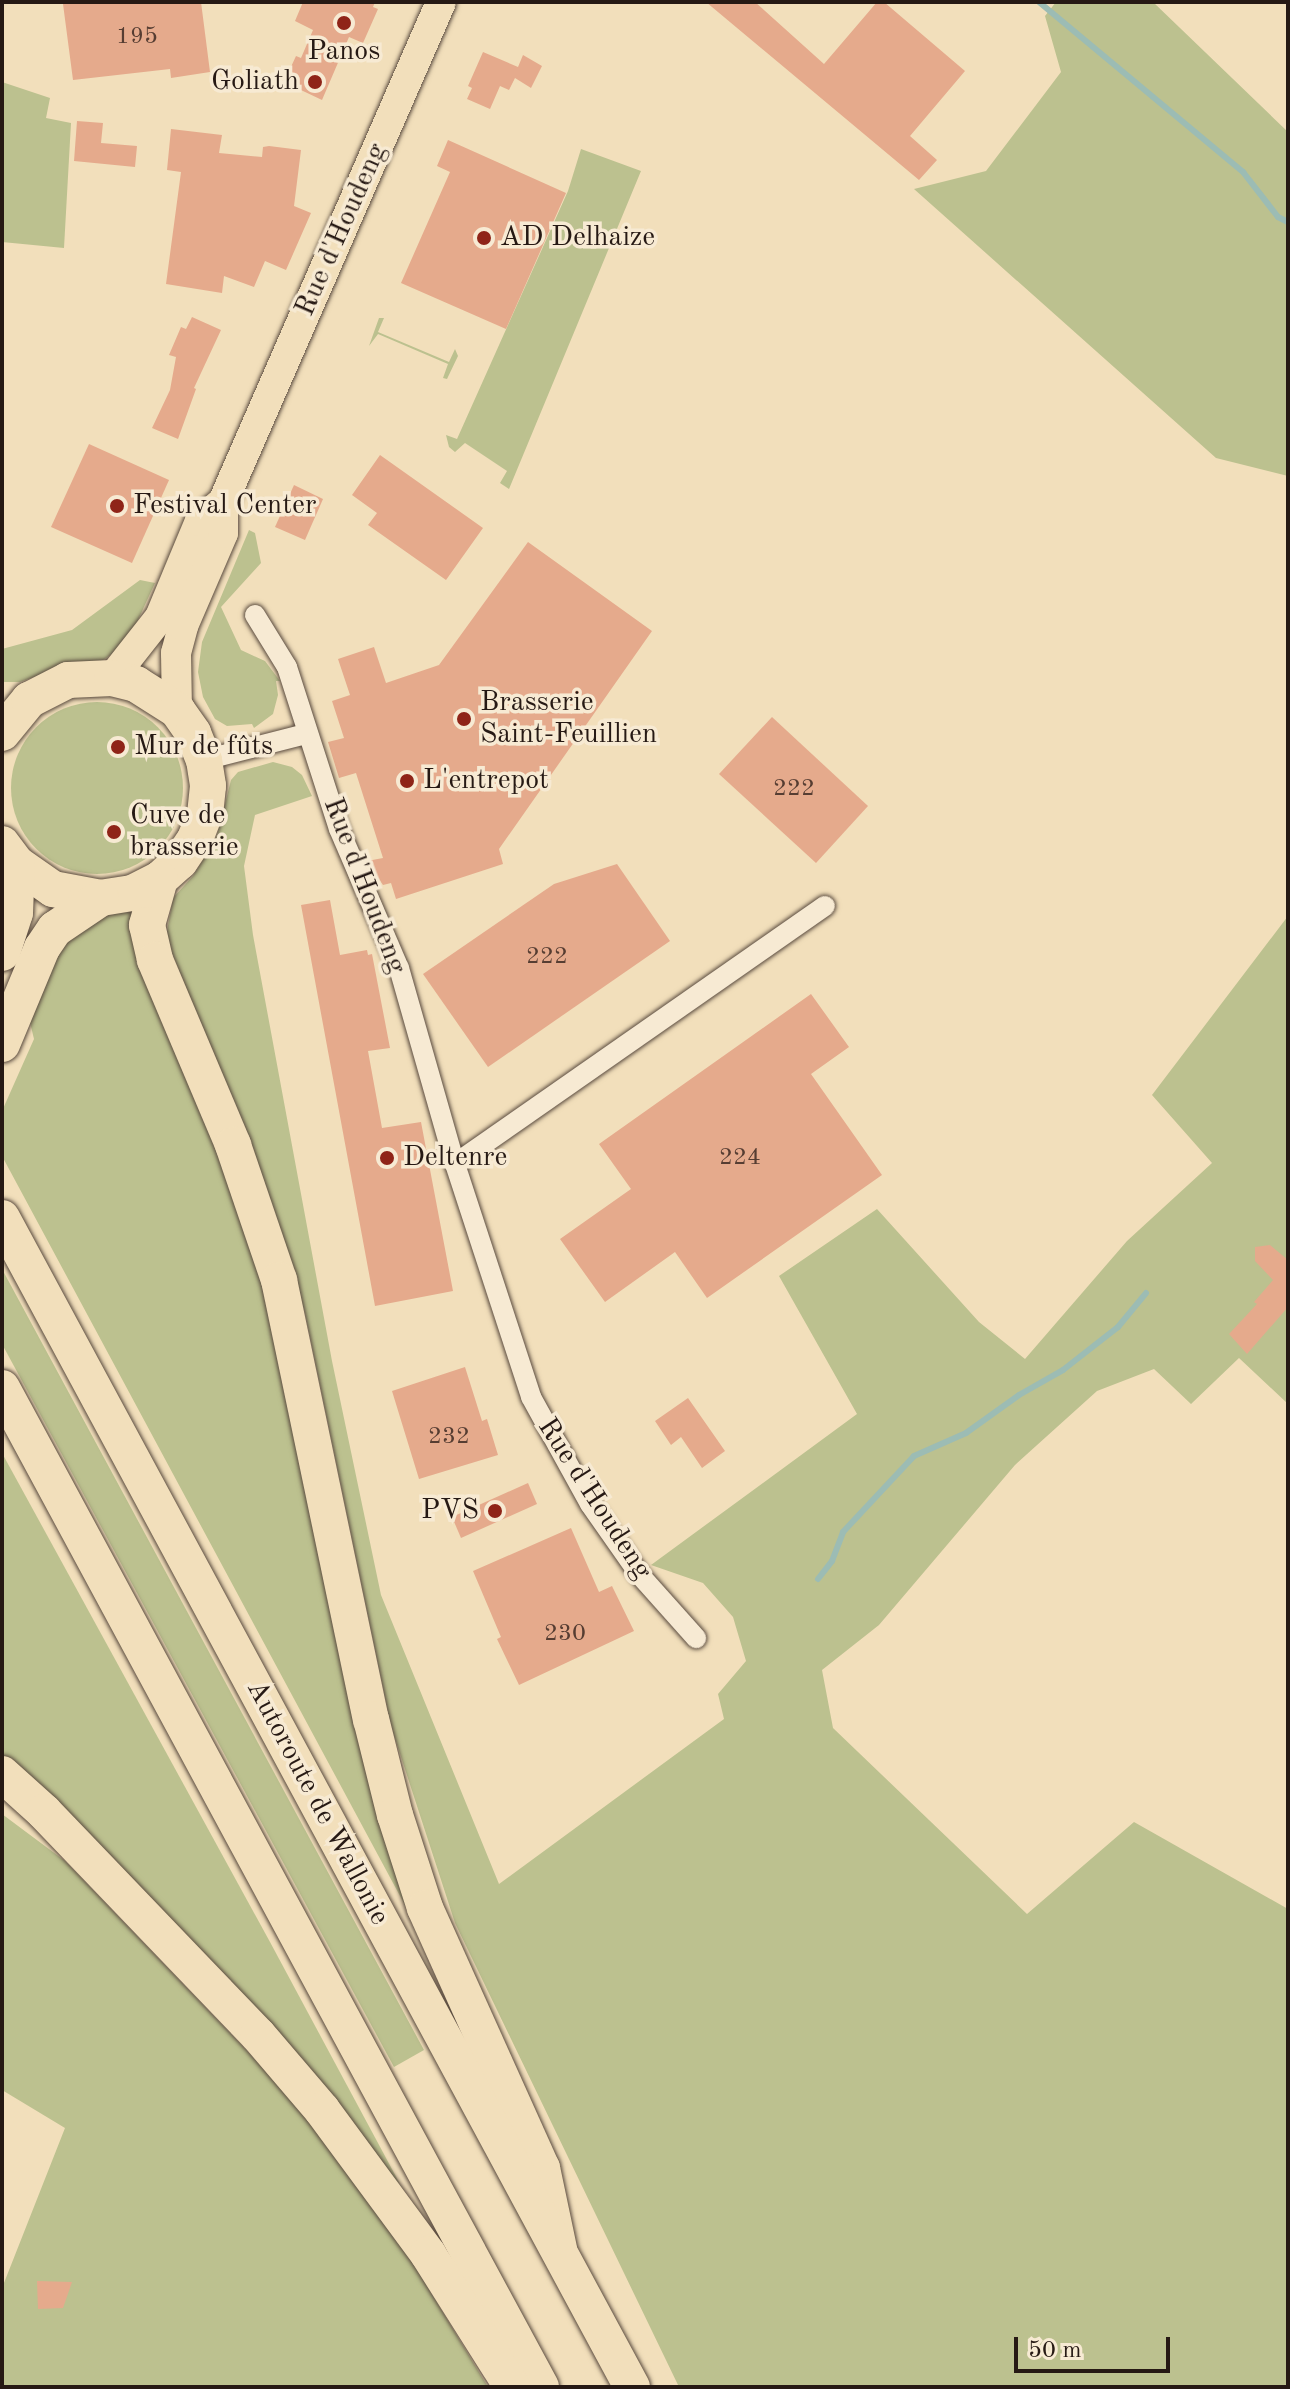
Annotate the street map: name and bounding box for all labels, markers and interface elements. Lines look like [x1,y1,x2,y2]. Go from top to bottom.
marker: Panos [335,14,353,32]
house number: 195 [116,24,158,52]
place label: Panos [308,35,380,69]
place label: Goliath [211,65,299,99]
marker: Goliath [306,73,324,91]
street label: Rue d'Houdeng [289,138,395,322]
place label: AD Delhaize [500,221,655,255]
marker: AD Delhaize [475,229,493,247]
place label: Festival Center [133,489,316,523]
marker: Festival Center [108,497,126,515]
place label: Brasserie Saint-Feuillien [480,686,657,752]
marker: Brasserie Saint-Feuillien [455,710,473,728]
place label: Mur de fûts [134,730,273,764]
marker: Mur de fûts [109,738,127,756]
place label: L'entrepot [423,764,549,798]
marker: L'entrepot [398,772,416,790]
house number: 222 [773,776,815,804]
street label: Rue d'Houdeng [315,793,413,979]
place label: Cuve de brasserie [130,799,239,865]
marker: Cuve de brasserie [105,823,123,841]
house number: 222 [526,944,568,972]
place label: Deltenre [403,1141,507,1175]
house number: 224 [719,1145,761,1173]
marker: Deltenre [378,1149,396,1167]
street label: Rue d'Houdeng [529,1412,659,1586]
house number: 232 [428,1424,470,1452]
place label: PVS [421,1494,479,1528]
marker: PVS [486,1502,504,1520]
house number: 230 [544,1621,586,1649]
street label: Autoroute de Wallonie [238,1675,396,1931]
scale bar [1018,2321,1174,2371]
text: 50 m [1028,2339,1082,2363]

